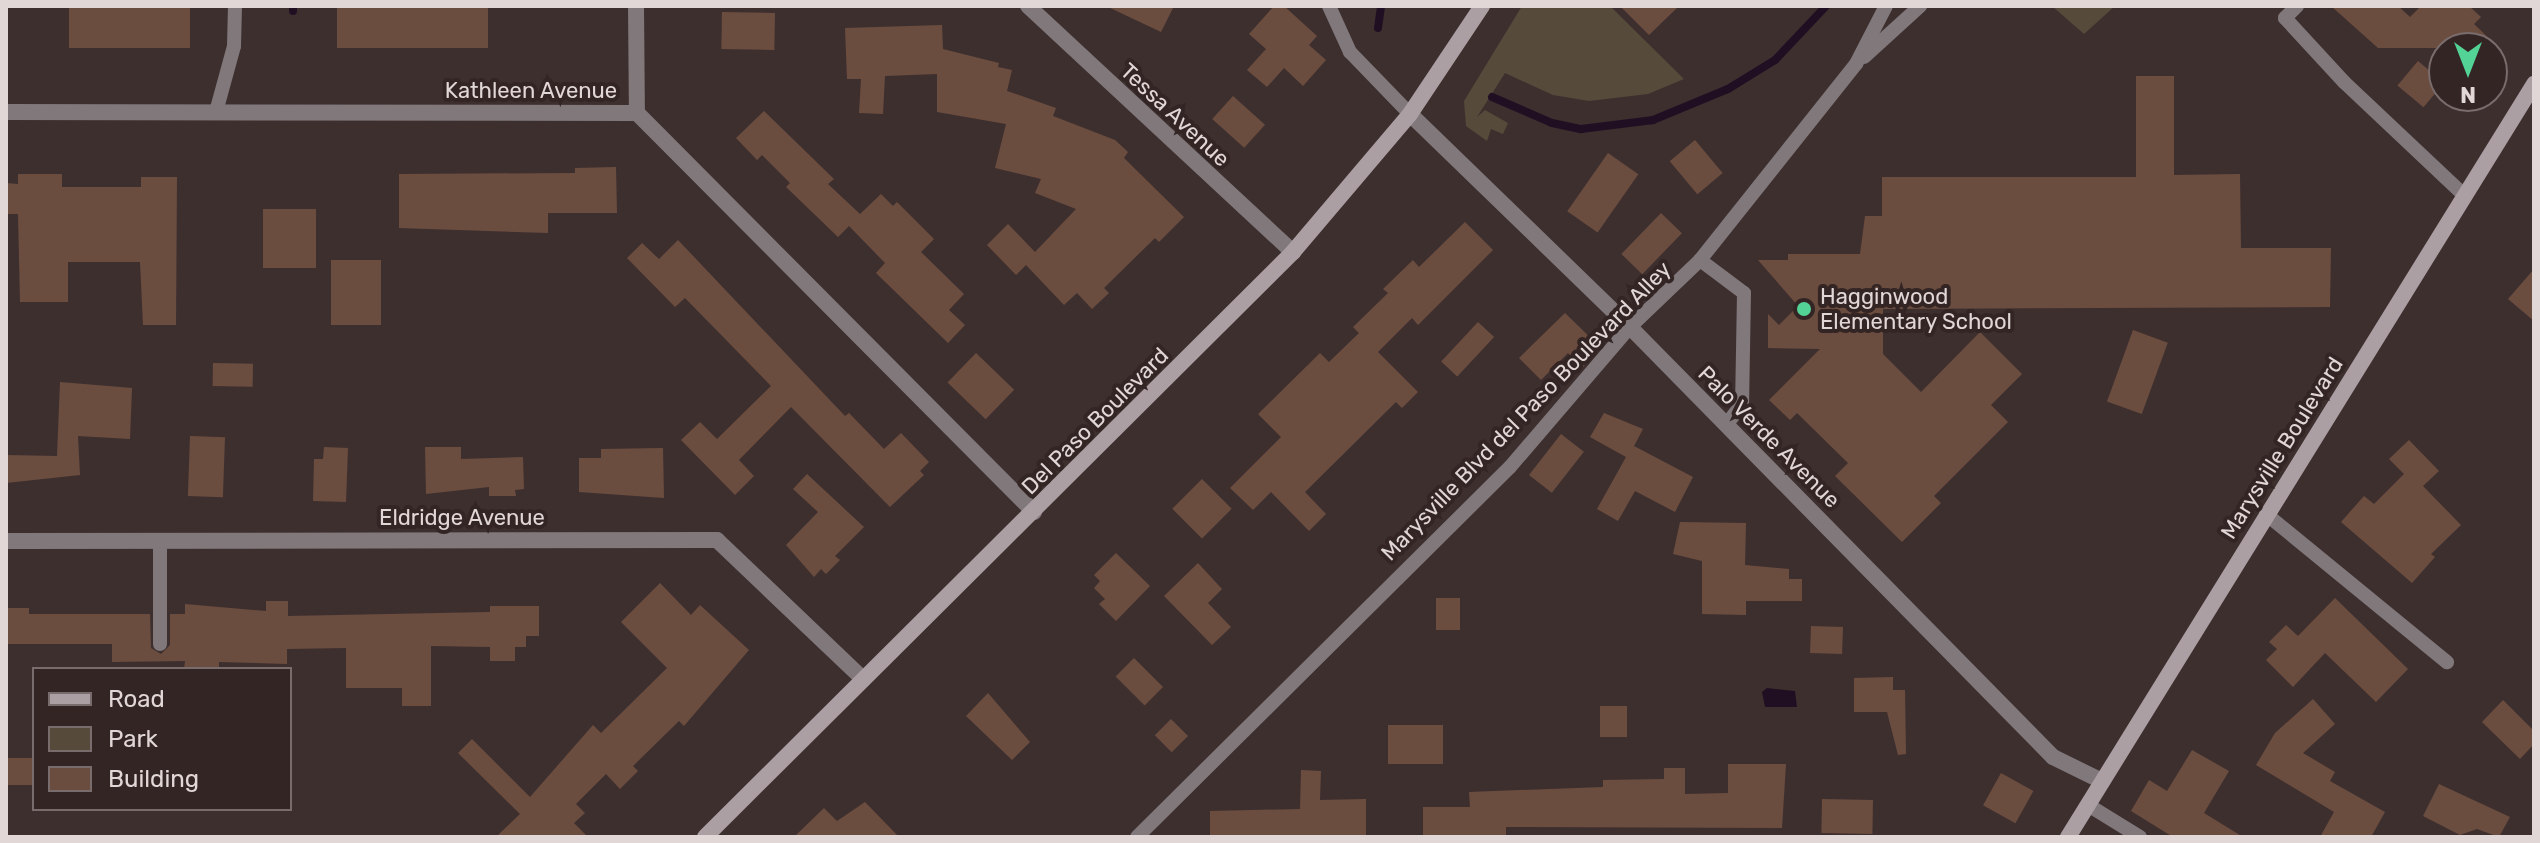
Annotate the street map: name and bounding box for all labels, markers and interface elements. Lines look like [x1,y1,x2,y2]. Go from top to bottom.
north arrow [2428,32,2508,112]
street label: Tessa Avenue [1115,58,1235,172]
street label: Kathleen Avenue [445,78,617,104]
text: N [2460,81,2476,108]
street label: Marysville Blvd del Paso Boulevard Alley [1375,256,1677,566]
place label: Hagginwood Elementary School [1820,283,2013,334]
marker: Hagginwood Elementary School [1795,300,1813,318]
street label: Del Paso Boulevard [1016,342,1174,500]
street label: Marysville Boulevard [2215,352,2349,544]
street label: Palo Verde Avenue [1692,360,1846,514]
street label: Eldridge Avenue [379,505,545,531]
legend [32,667,292,811]
text: Road [108,685,165,713]
text: Park [108,725,158,753]
text: Building [108,765,199,793]

